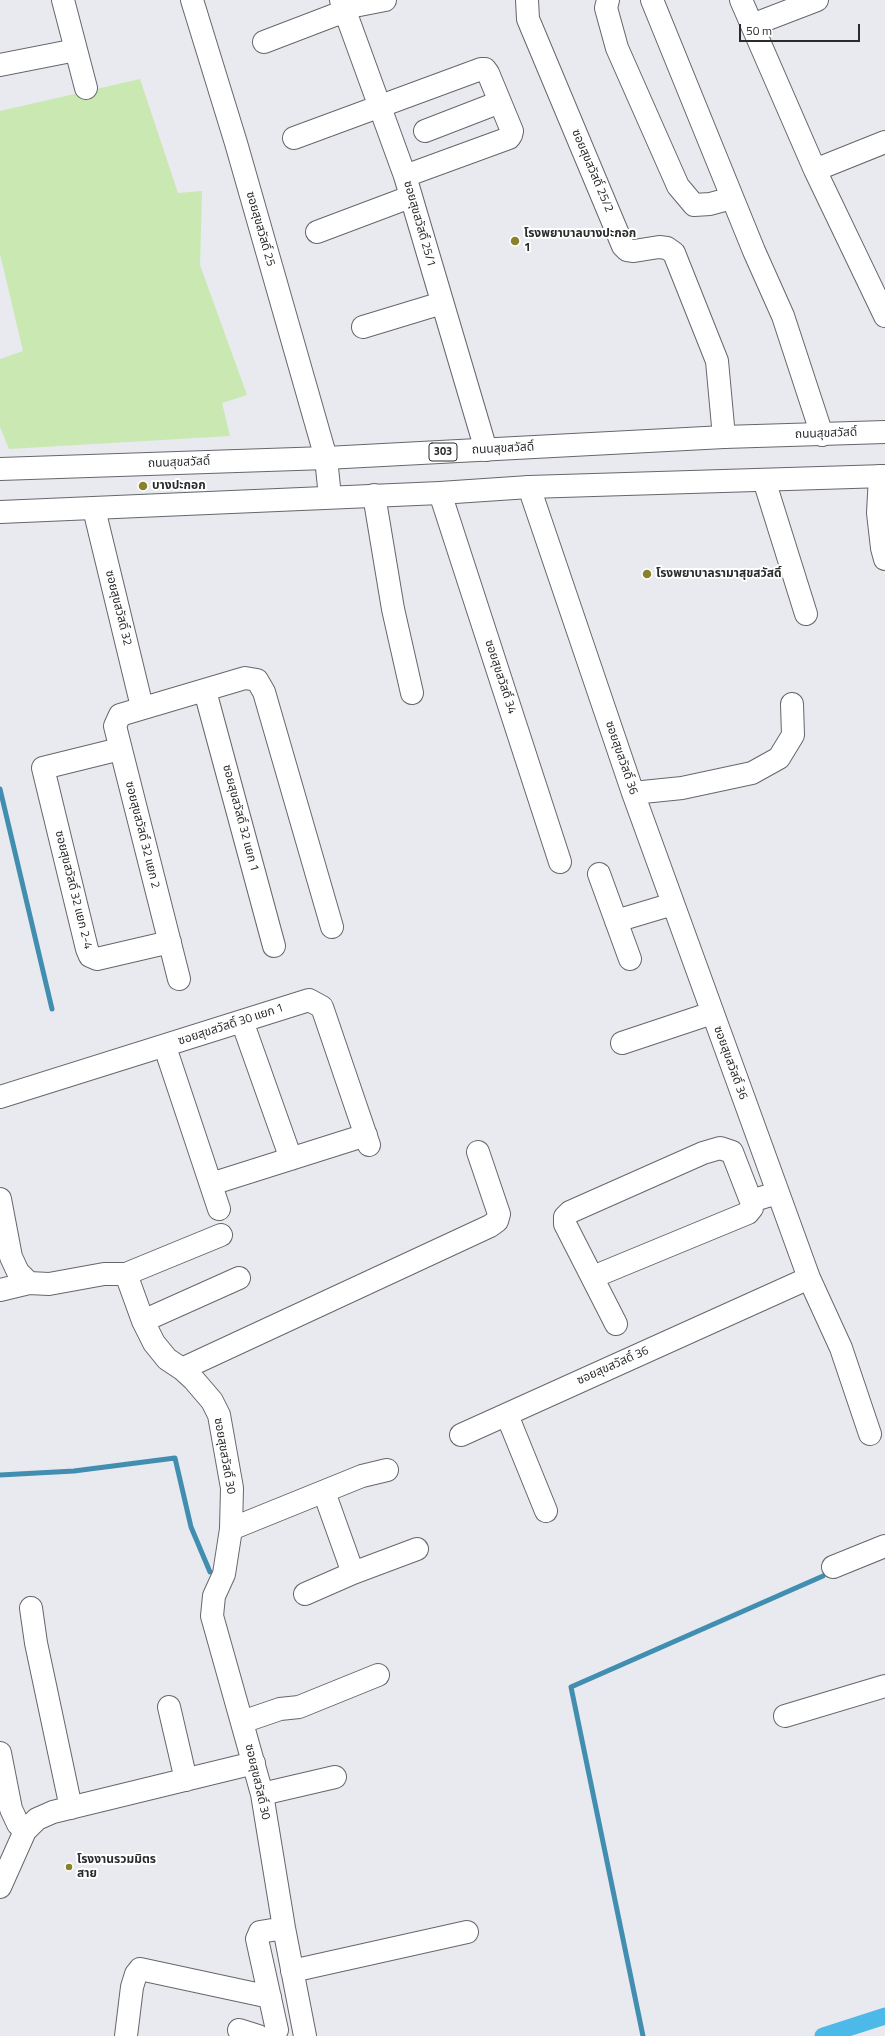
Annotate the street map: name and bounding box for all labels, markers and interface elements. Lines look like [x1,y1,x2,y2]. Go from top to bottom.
scale bar [741,16,862,42]
text: 50 m [746,21,772,40]
street label: ซอยสุขสวัสดิ์ 25/2 [568,127,616,215]
street label: ซอยสุขสวัสดิ์ 25/1 [400,179,438,269]
street label: ซอยสุขสวัสดิ์ 25 [242,190,278,268]
place label: โรงพยาบาลบางปะกอก 1 [524,227,636,255]
marker: โรงพยาบาลบางปะกอก 1 [509,235,521,247]
street label: ถนนสุขสวัสดิ์ [795,426,857,442]
street label: ถนนสุขสวัสดิ์ [471,440,535,458]
road number: 303 [429,443,457,461]
street label: ถนนสุขสวัสดิ์ [148,455,210,471]
place label: บางปะกอก [152,479,206,493]
marker: บางปะกอก [137,480,149,492]
place label: โรงพยาบาลรามาสุขสวัสดิ์ [656,567,782,581]
marker: โรงพยาบาลรามาสุขสวัสดิ์ [641,568,653,580]
street label: ซอยสุขสวัสดิ์ 32 [102,569,134,647]
street label: ซอยสุขสวัสดิ์ 34 [481,638,519,716]
street label: ซอยสุขสวัสดิ์ 36 [602,719,640,797]
street label: ซอยสุขสวัสดิ์ 32 แยก 1 [219,763,261,873]
street label: ซอยสุขสวัสดิ์ 32 แยก 2 [122,780,162,890]
street label: ซอยสุขสวัสดิ์ 32 แยก 2-4 [51,829,95,951]
street label: ซอยสุขสวัสดิ์ 30 แยก 1 [176,1001,286,1049]
street label: ซอยสุขสวัสดิ์ 36 [710,1024,750,1102]
street label: ซอยสุขสวัสดิ์ 36 [575,1344,651,1388]
street label: ซอยสุขสวัสดิ์ 30 [210,1417,238,1495]
street label: ซอยสุขสวัสดิ์ 30 [241,1743,273,1821]
place label: โรงงานรวมมิตร สาย [77,1853,156,1881]
marker: โรงงานรวมมิตร สาย [64,1862,74,1872]

